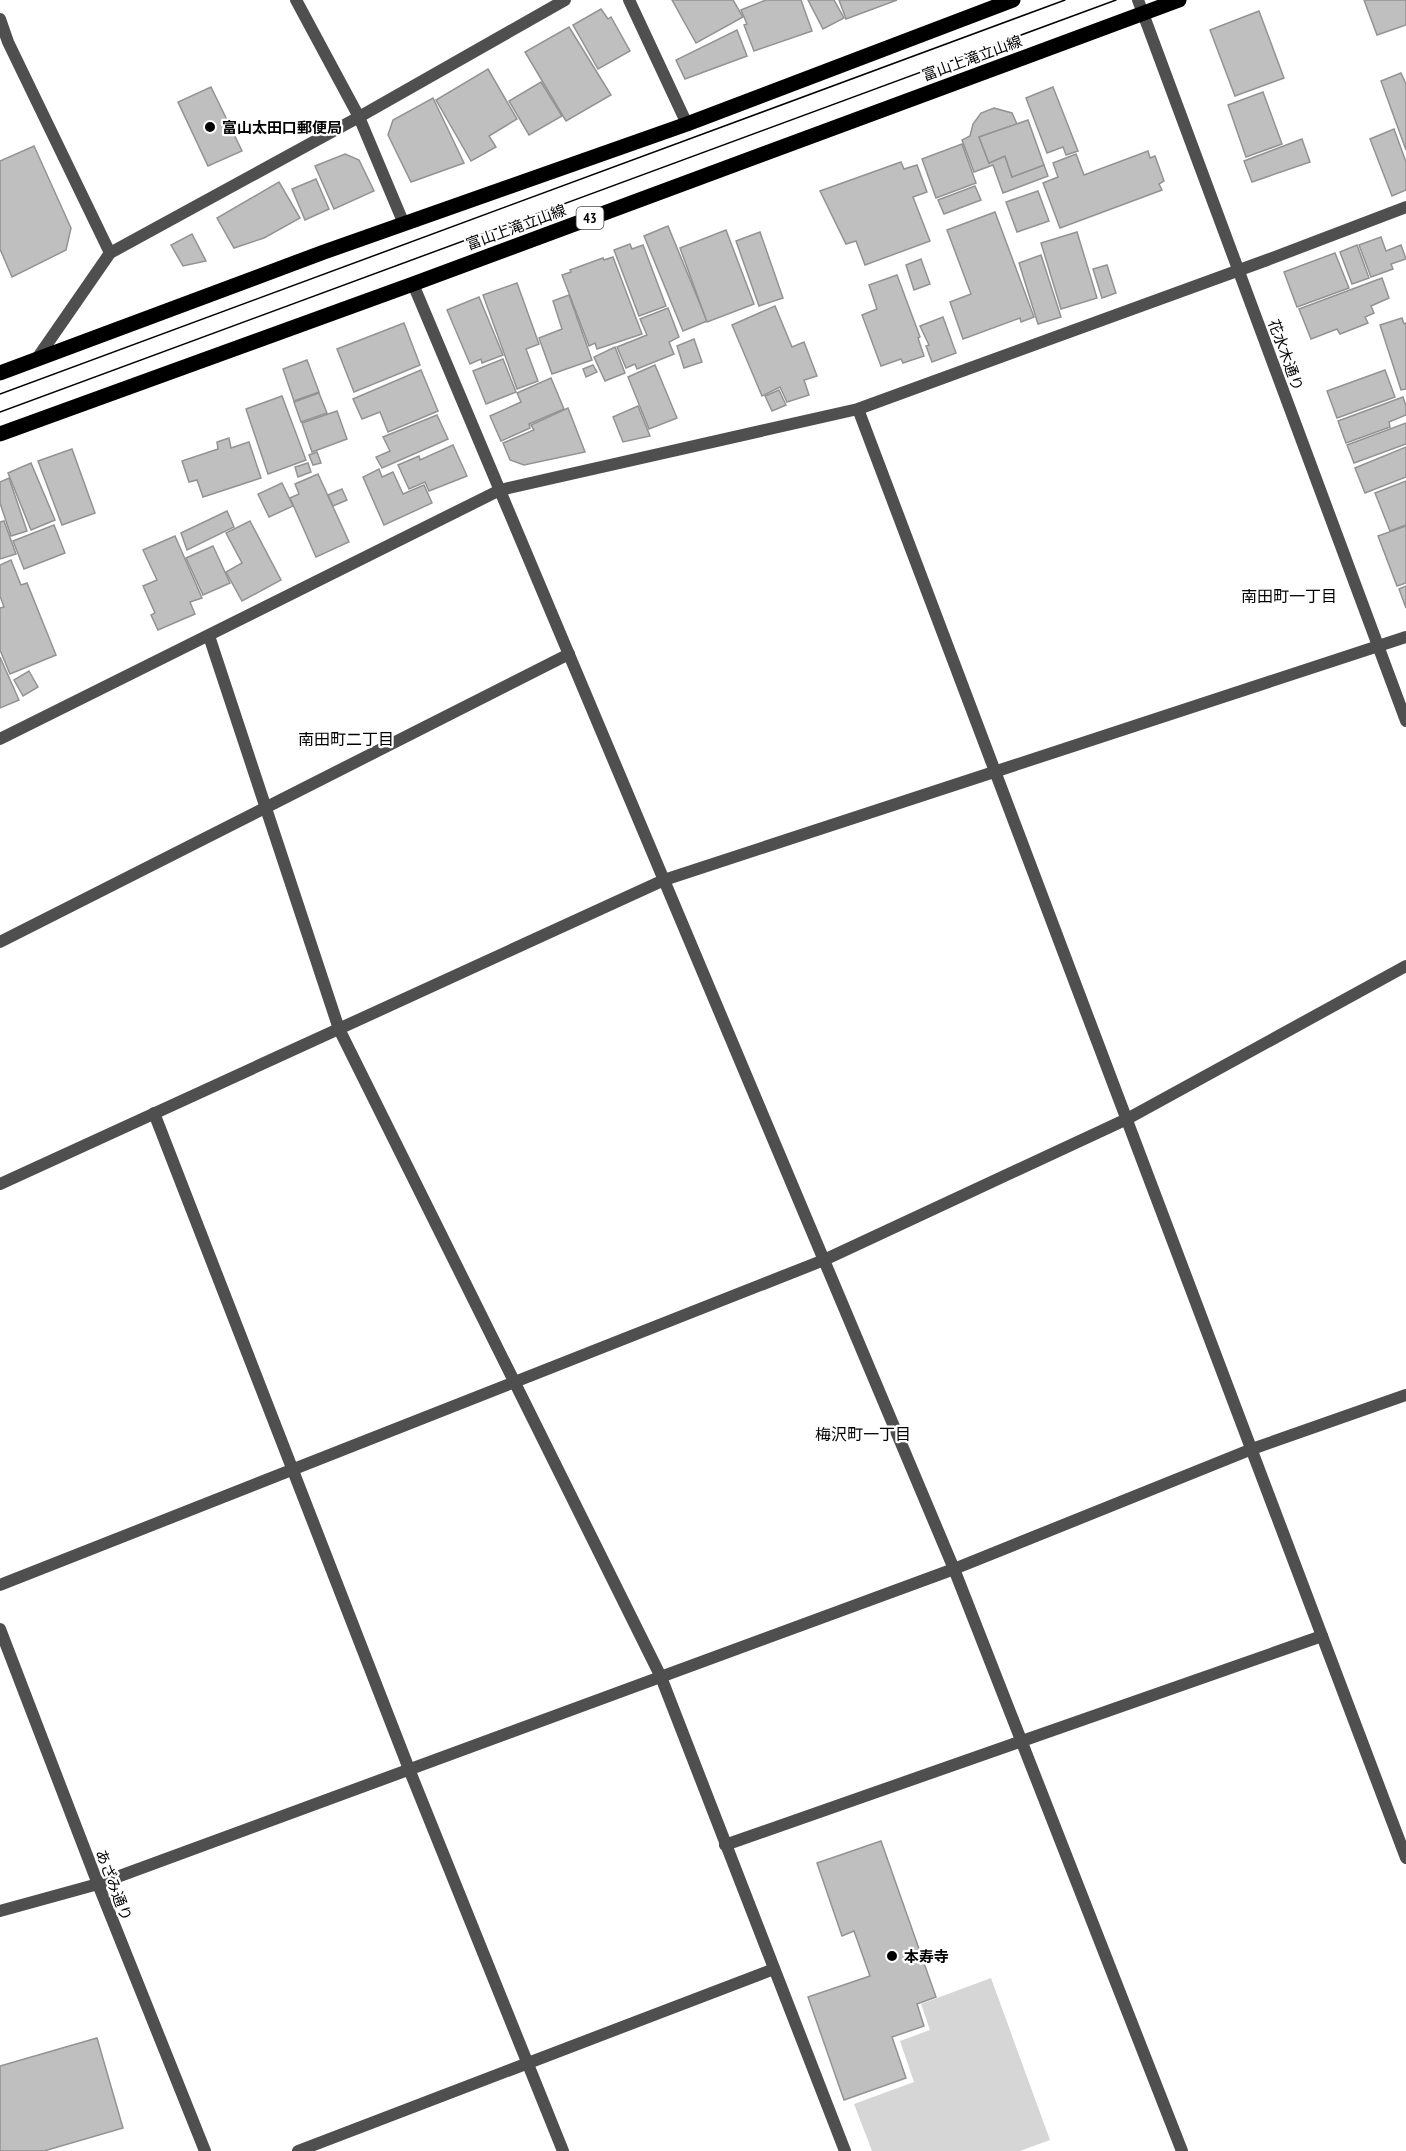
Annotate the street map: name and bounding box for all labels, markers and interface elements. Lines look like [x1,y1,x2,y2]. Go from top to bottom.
street label: 富山上滝立山線 [919,31,1025,85]
place label: 富山太田口郵便局 [222,118,342,137]
marker: 富山太田口郵便局 [203,120,217,134]
street label: 富山上滝立山線 [463,200,569,254]
road number: 43 [576,207,604,229]
street label: 花水木通り [1264,317,1308,393]
district label: 南田町一丁目 [1241,586,1337,606]
district label: 南田町二丁目 [298,729,394,749]
district label: 梅沢町一丁目 [815,1424,911,1444]
street label: あざみ通り [92,1847,136,1923]
place label: 本寿寺 [904,1947,949,1966]
marker: 本寿寺 [885,1949,899,1963]

